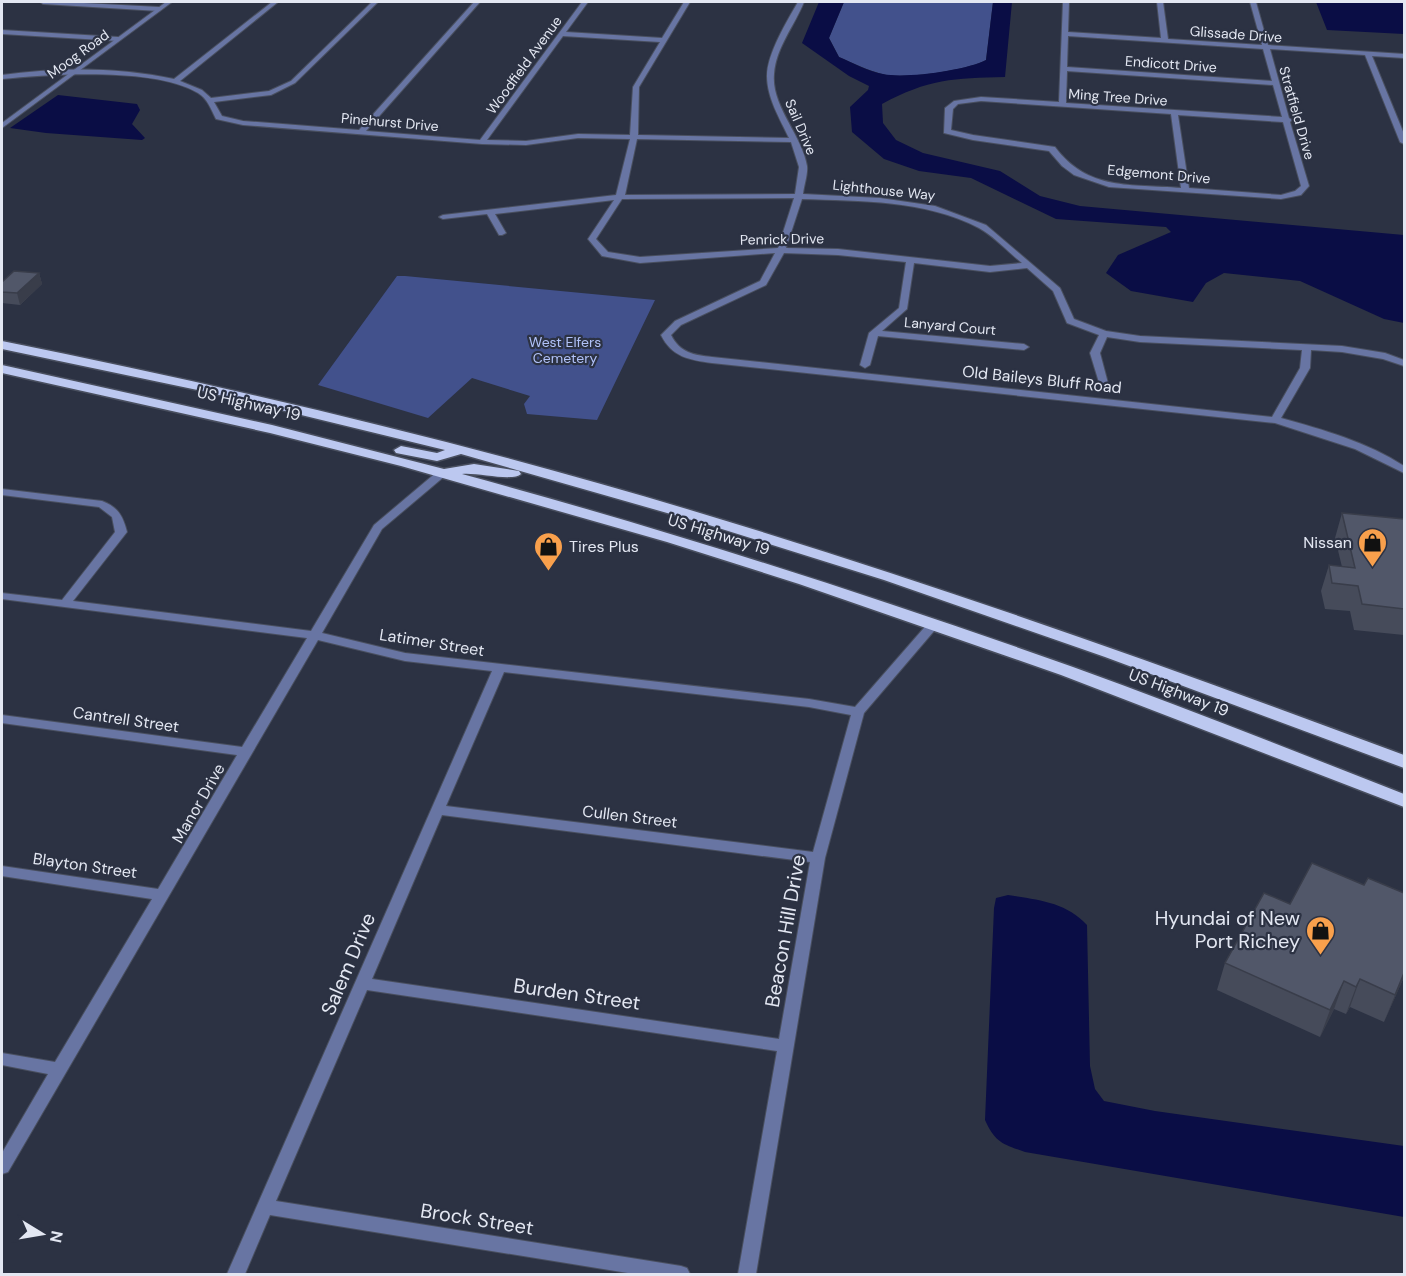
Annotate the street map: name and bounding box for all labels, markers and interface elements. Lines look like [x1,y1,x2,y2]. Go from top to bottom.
street label: Woodfield Avenue [482,12,566,118]
street label: Glissade Drive [1189,22,1283,46]
street label: Moog Road [43,25,113,83]
street label: Endicott Drive [1124,52,1218,76]
street label: Stratfield Drive [1275,64,1319,162]
street label: Ming Tree Drive [1068,85,1168,109]
street label: Sail Drive [781,96,821,158]
street label: Pinehurst Drive [340,109,440,135]
street label: Edgemont Drive [1107,161,1211,187]
street label: Lighthouse Way [832,176,936,204]
street label: Penrick Drive [740,229,824,249]
street label: Lanyard Court [903,313,997,339]
park label: West Elfers Cemetery [529,333,601,367]
street label: Old Baileys Bluff Road [961,361,1123,398]
street label: US Highway 19 [195,381,303,426]
street label: US Highway 19 [665,509,772,560]
shop icon: Nissan [1357,526,1389,568]
shop icon: Tires Plus [532,530,564,572]
place label: Nissan [1303,532,1352,553]
place label: Tires Plus [569,536,639,557]
street label: Latimer Street [378,624,486,661]
street label: US Highway 19 [1126,664,1232,721]
street label: Cantrell Street [71,702,180,737]
street label: Manor Drive [167,760,230,847]
street label: Cullen Street [581,800,679,833]
street label: Blayton Street [32,848,138,883]
street label: Beacon Hill Drive [759,853,811,1009]
place label: Hyundai of New Port Richey [1155,905,1300,954]
street label: Salem Drive [315,909,381,1019]
shop icon: Hyundai of New Port Richey [1305,914,1337,956]
street label: Burden Street [512,972,642,1016]
street label: Brock Street [418,1197,536,1241]
north arrow [12,1204,72,1264]
text: N [45,1229,68,1244]

